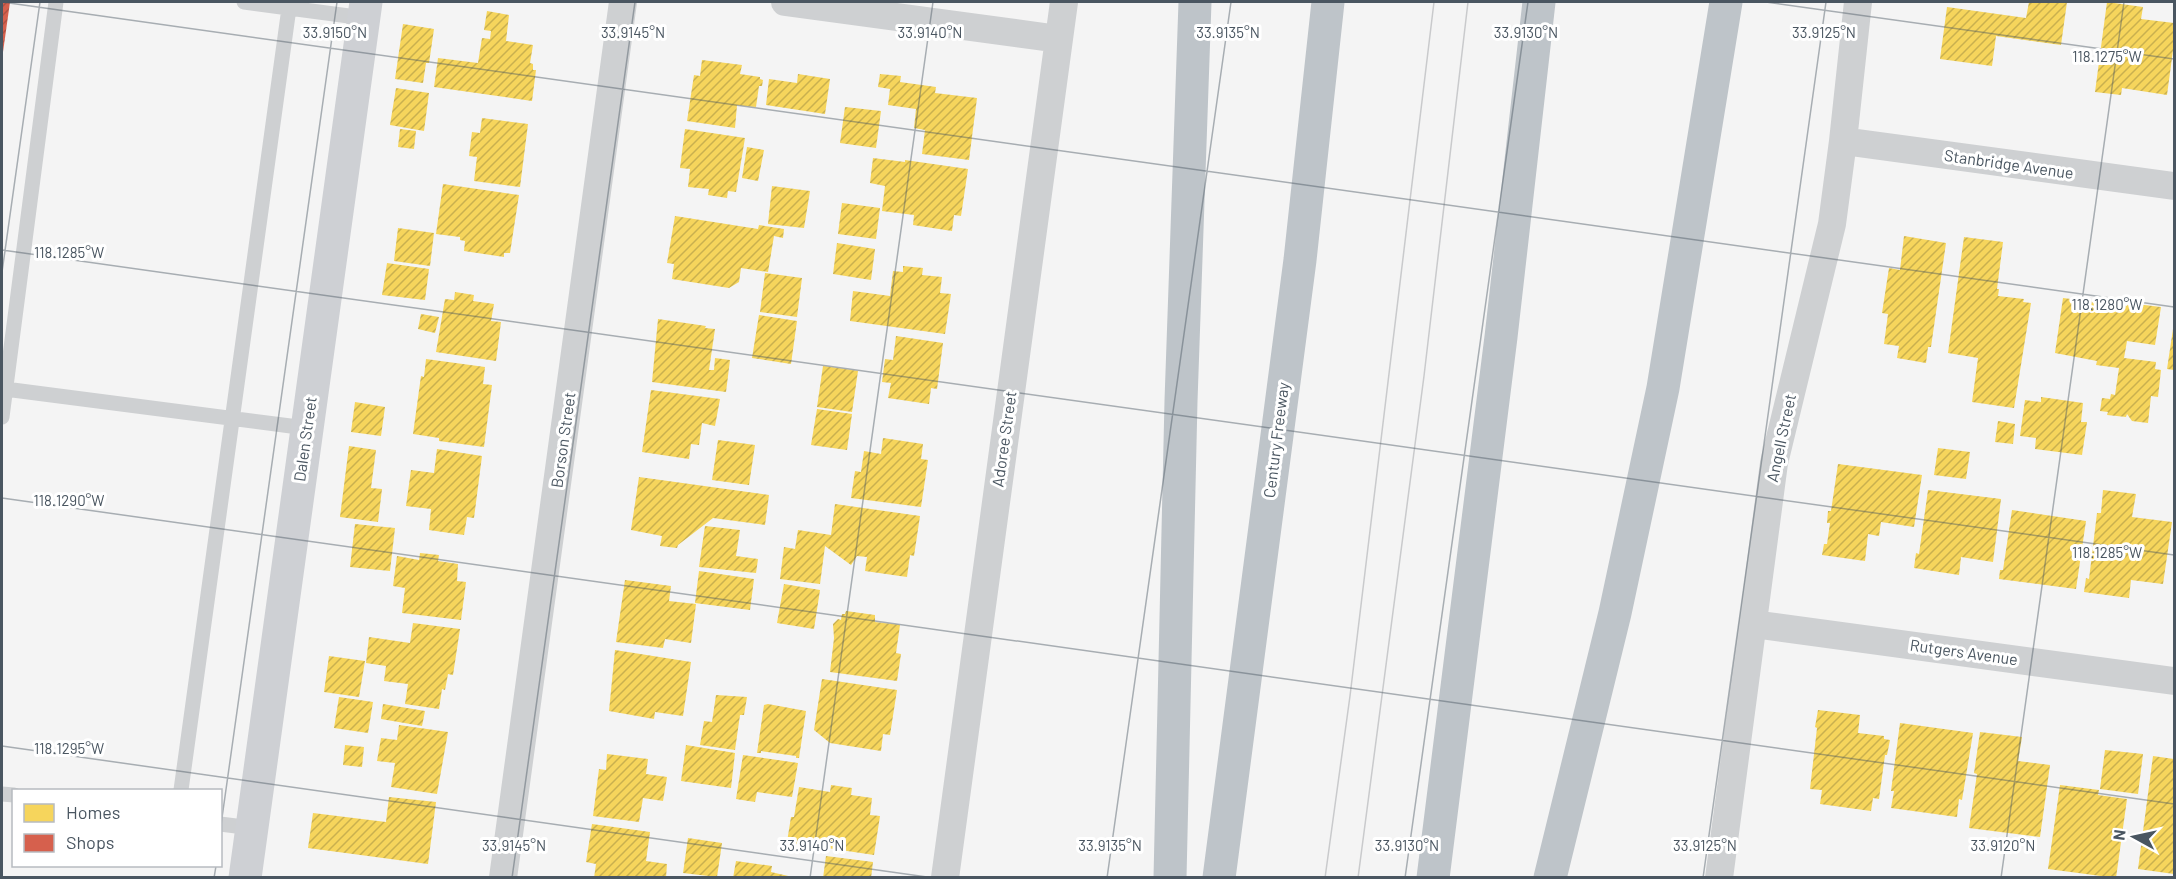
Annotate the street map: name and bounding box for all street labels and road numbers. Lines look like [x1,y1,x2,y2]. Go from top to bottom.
street label: Stanbridge Avenue [1943,145,2075,182]
street label: Century Freeway [1259,380,1292,499]
street label: Adoree Street [987,390,1020,488]
street label: Borson Street [546,391,579,489]
street label: Angell Street [1762,392,1799,484]
street label: Dalen Street [289,395,320,483]
street label: Rutgers Avenue [1909,635,2019,668]

